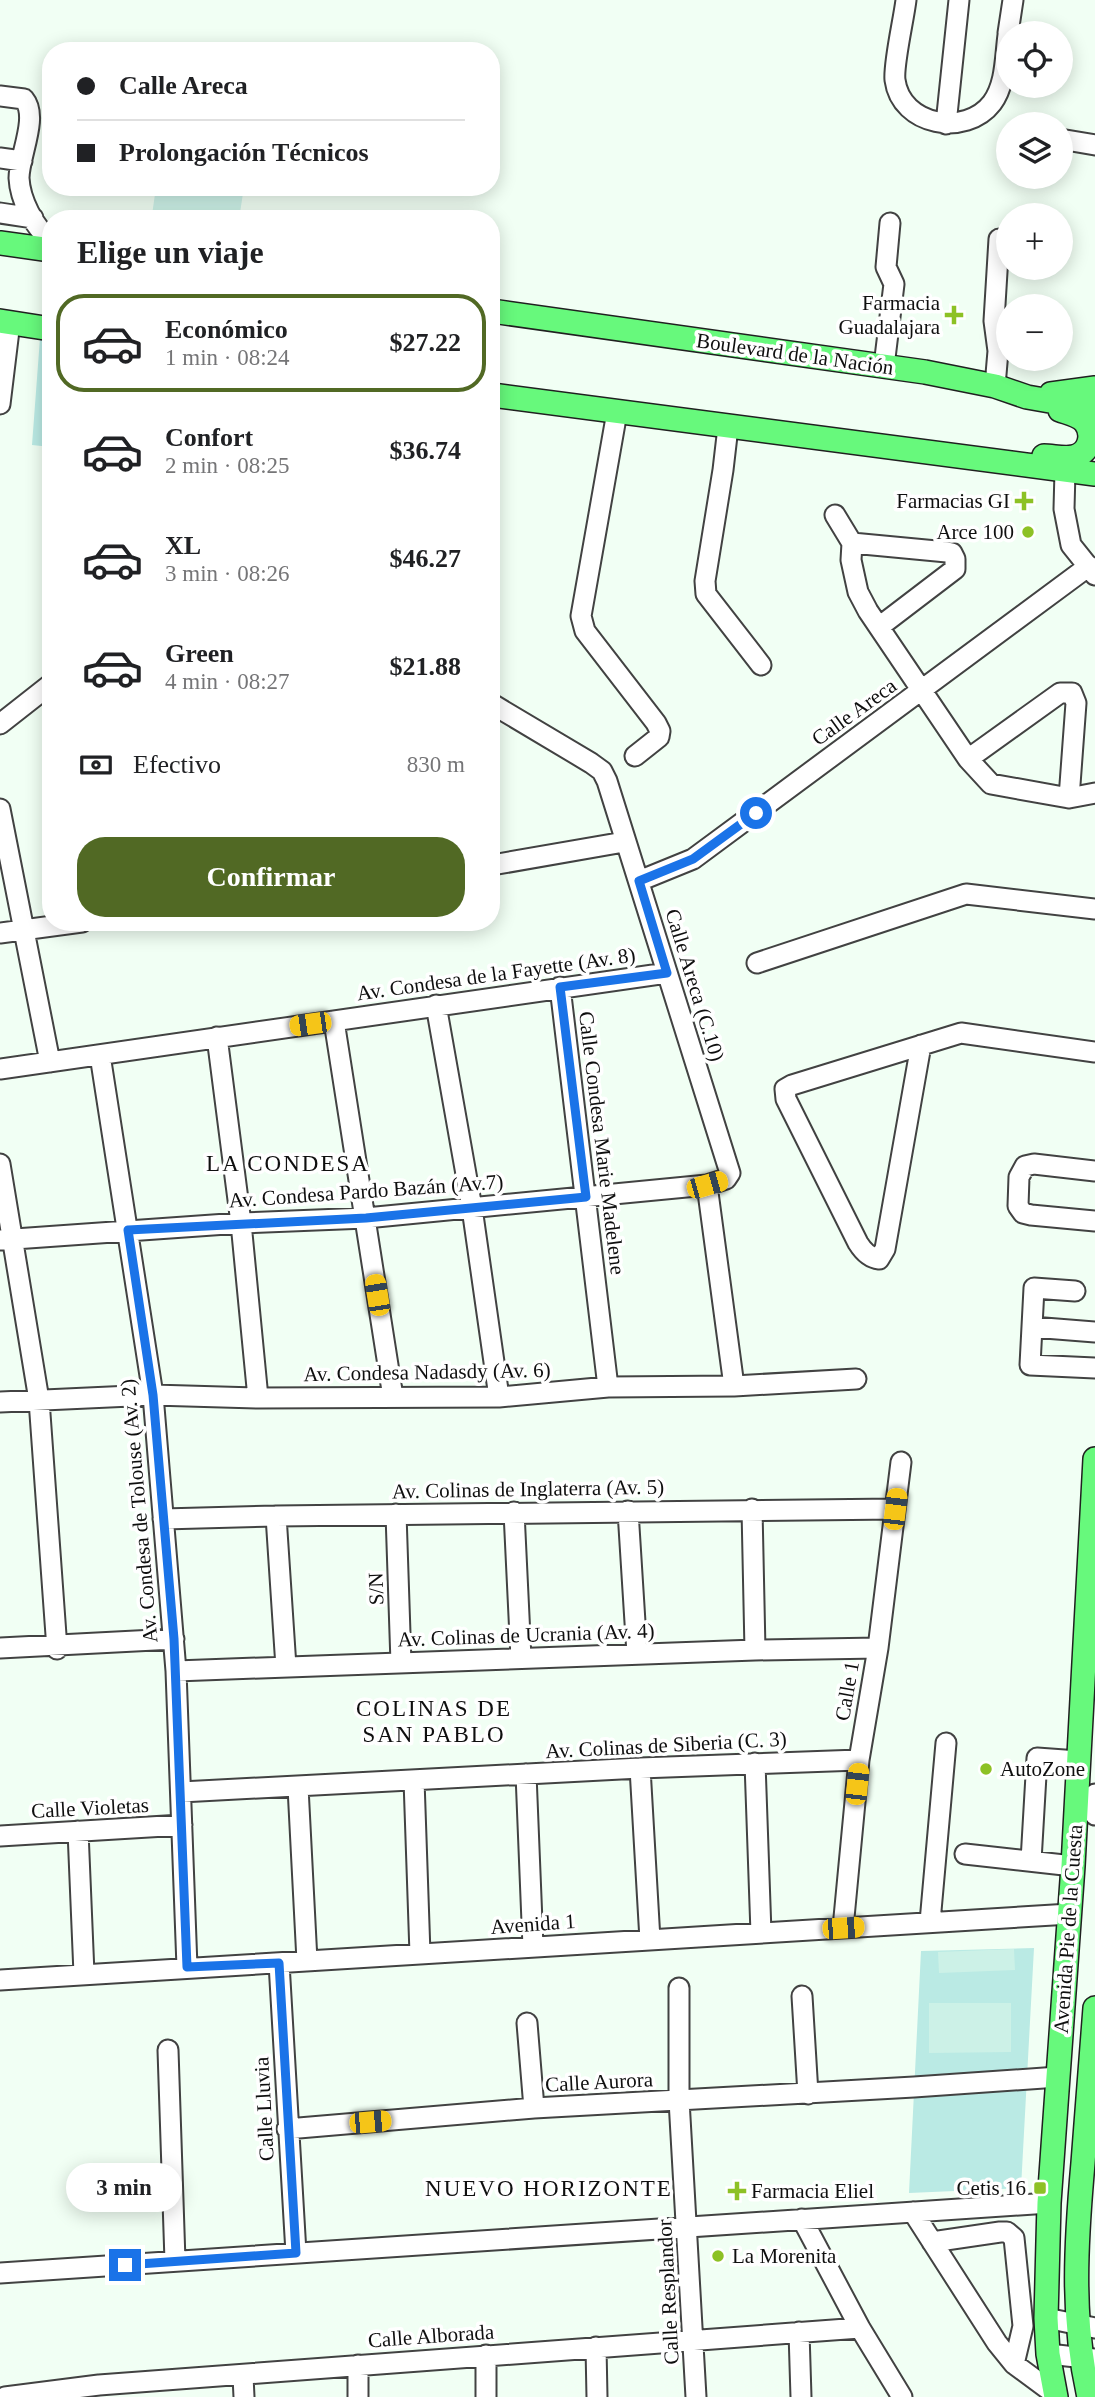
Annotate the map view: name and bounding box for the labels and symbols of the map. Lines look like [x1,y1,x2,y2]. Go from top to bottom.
place label: Farmacia Guadalajara [839,291,941,339]
marker: Farmacia Guadalajara [946,307,962,323]
street label: Boulevard de la Nación [695,328,896,380]
place label: Farmacias GI [896,489,1010,513]
marker: Farmacias GI [1016,493,1032,509]
place label: Arce 100 [936,520,1014,544]
marker: Arce 100 [1020,524,1036,540]
street label: Calle Areca [807,673,901,751]
route start [740,797,772,829]
street label: Calle Areca (C.10) [660,906,730,1064]
street label: Av. Condesa de la Fayette (Av. 8) [355,943,637,1005]
street label: Calle Condesa Marie Madelene [574,1010,630,1276]
car [288,1011,333,1037]
district label: LA CONDESA [206,1151,370,1176]
street label: Av. Condesa Pardo Bazán (Av.7) [228,1169,504,1213]
car [684,1169,731,1201]
car [364,1273,391,1317]
street label: Av. Condesa Nadasdy (Av. 6) [303,1358,551,1386]
street label: Av. Condesa de Tolouse (Av. 2) [116,1378,162,1644]
street label: Av. Colinas de Inglaterra (Av. 5) [392,1475,664,1503]
car [883,1487,908,1531]
street label: S/N [363,1572,389,1606]
street label: Av. Colinas de Ucrania (Av. 4) [397,1619,655,1651]
street label: Calle 1 [830,1659,864,1723]
district label: COLINAS DE SAN PABLO [356,1696,512,1747]
street label: Av. Colinas de Siberia (C. 3) [545,1727,787,1763]
place label: AutoZone [1000,1757,1085,1781]
marker: AutoZone [978,1761,994,1777]
car [845,1762,870,1806]
street label: Calle Violetas [30,1793,150,1823]
street label: Avenida Pie de la Cuesta [1049,1823,1087,2034]
street label: Avenida 1 [490,1909,576,1939]
car [822,1916,865,1940]
street label: Calle Lluvia [249,2056,279,2162]
street label: Calle Aurora [545,2067,654,2097]
car [349,2110,392,2134]
callout: 3 min [67,2164,183,2212]
district label: NUEVO HORIZONTE [425,2176,673,2201]
place label: Cetis 16 [957,2176,1026,2200]
place label: Farmacia Eliel [751,2179,874,2203]
marker: Cetis 16 [1032,2180,1048,2196]
marker: Farmacia Eliel [729,2183,745,2199]
street label: Calle Resplandor [652,2219,684,2365]
place label: La Morenita [732,2244,837,2268]
marker: La Morenita [710,2248,726,2264]
route end [109,2249,141,2281]
street label: Calle Alborada [367,2320,496,2352]

